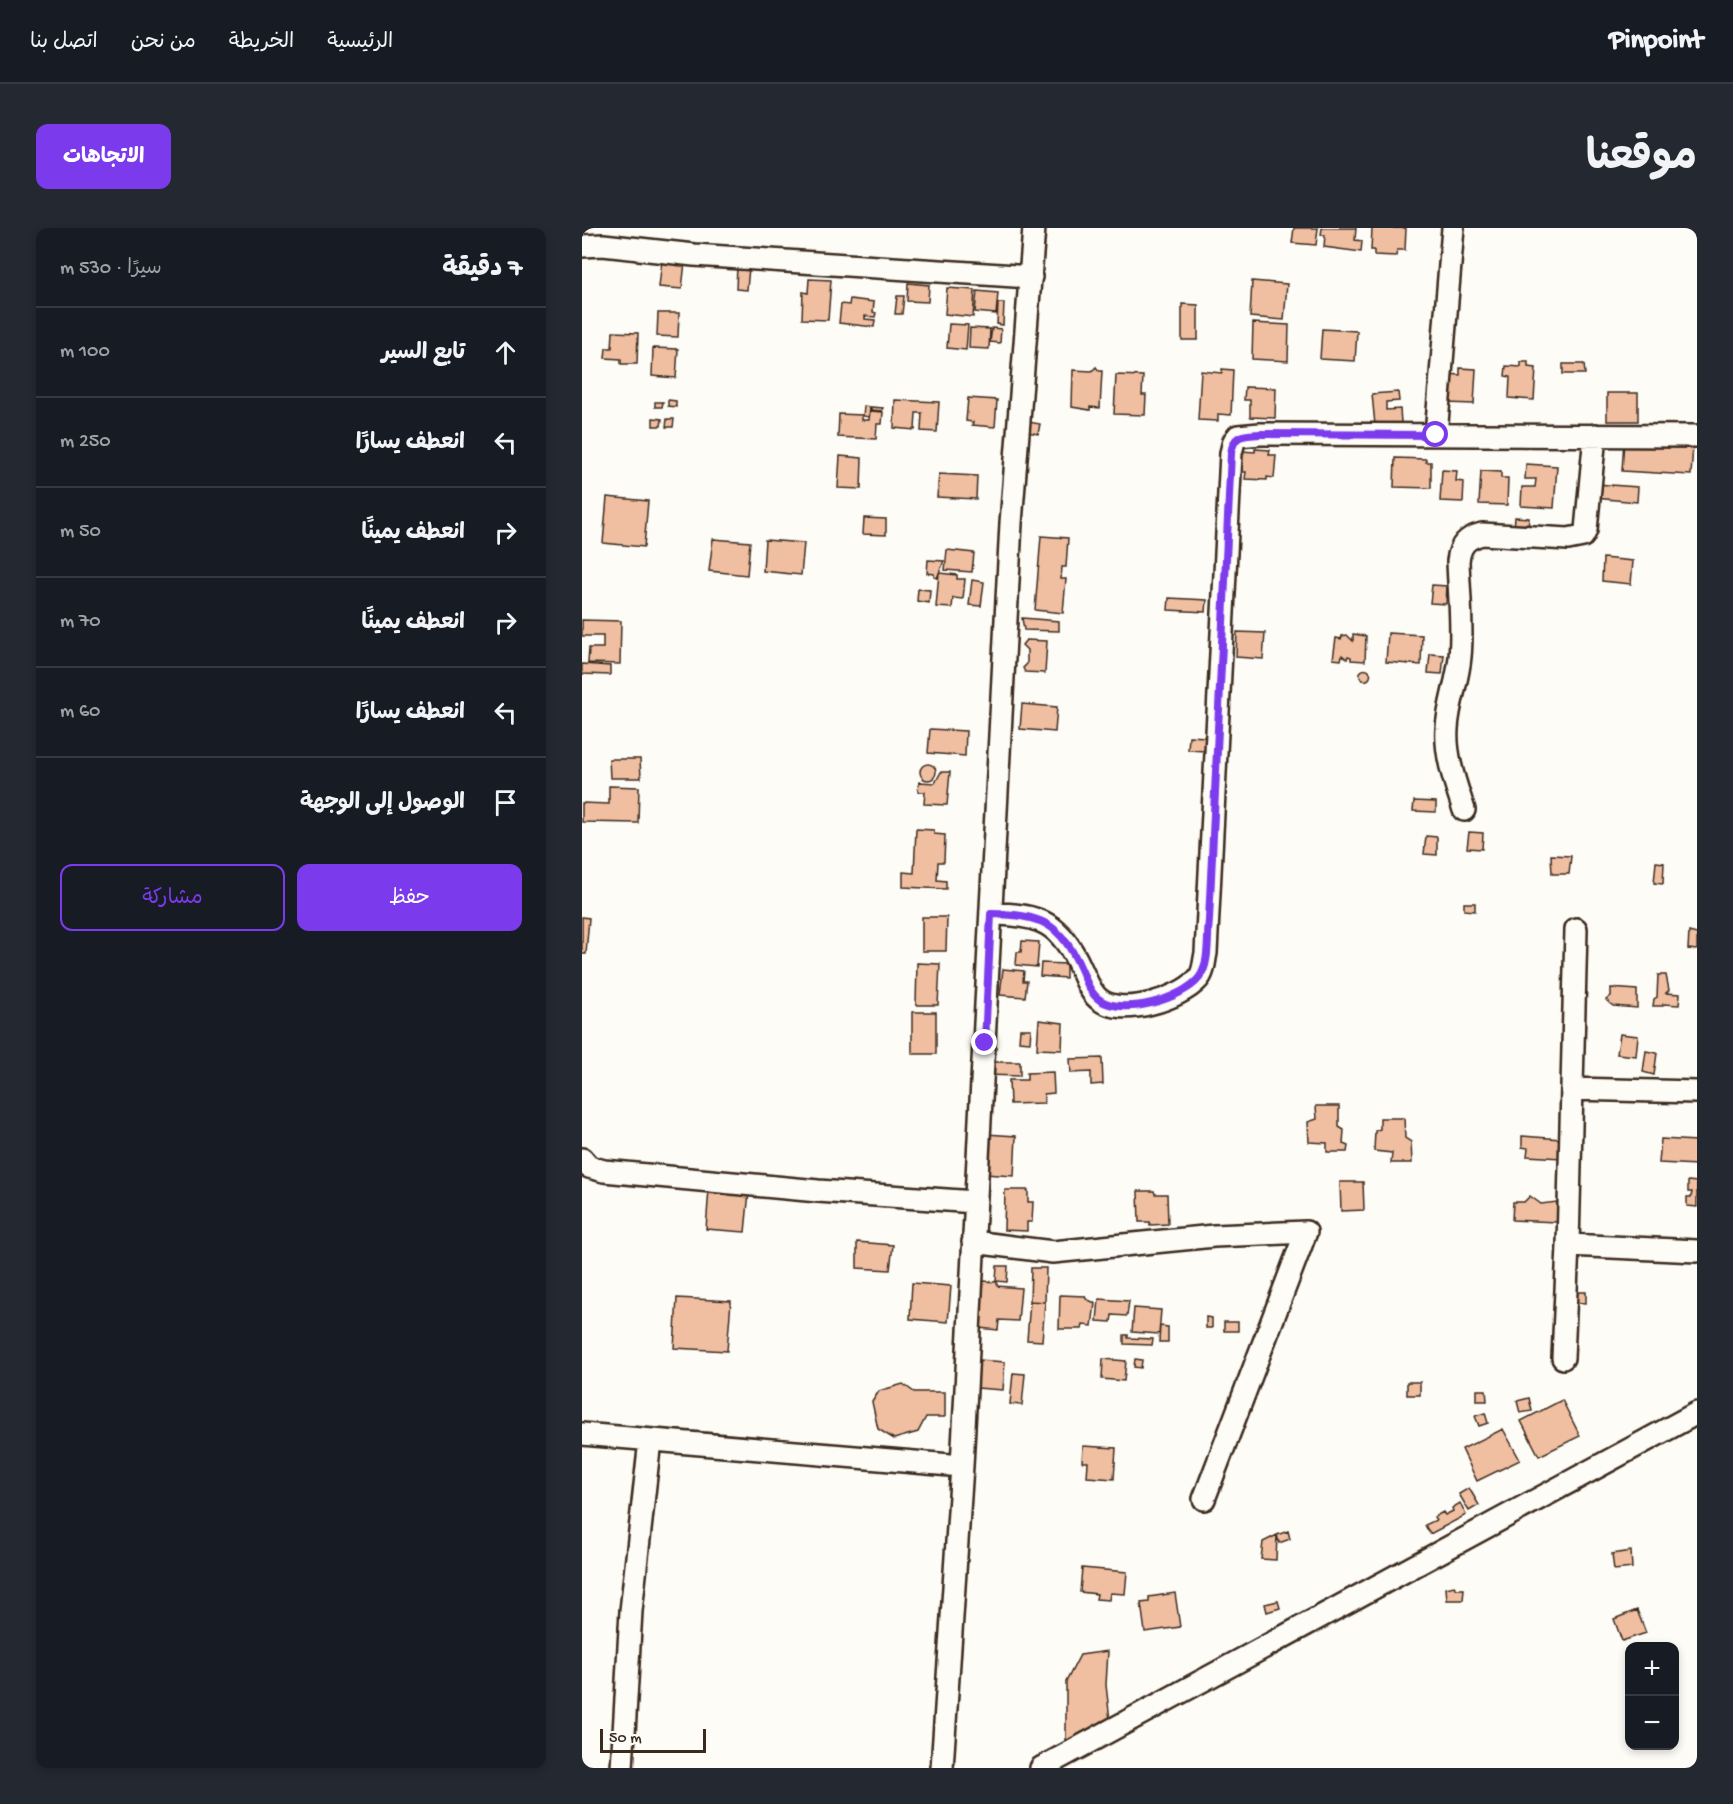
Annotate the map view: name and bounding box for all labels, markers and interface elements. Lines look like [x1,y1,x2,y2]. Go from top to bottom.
text: Pinpoint [1609,25,1703,58]
text: اتصل بنا [30,31,98,56]
text: من نحن [131,31,196,56]
text: الخريطة [229,31,294,56]
text: الرئيسية [327,31,393,56]
button: الاتجاهات [36,124,171,189]
text: موقعنا [1586,136,1697,185]
text: 7 دقيقة [442,255,522,286]
text: سيرًا · 530 m [60,258,162,281]
icon: ahead [489,336,522,369]
text: 100 m [60,341,110,364]
text: تابع السير [381,341,465,367]
route start [1422,421,1448,447]
icon: left [489,426,522,459]
text: 250 m [60,431,111,454]
text: انعطف يسارًا [356,431,465,457]
icon: right [489,516,522,549]
text: 50 m [60,521,101,544]
text: انعطف يمينًا [362,521,465,547]
icon: right [489,606,522,639]
text: 70 m [60,611,101,634]
text: انعطف يمينًا [362,611,465,637]
icon: left [489,696,522,729]
text: 60 m [60,701,100,724]
text: انعطف يسارًا [356,701,465,727]
icon: arrive [489,786,522,819]
text: الوصول إلى الوجهة [300,791,465,817]
button: مشاركة [60,864,285,931]
button: حفظ [297,864,522,931]
route end [971,1029,997,1055]
map controls [1625,1642,1679,1750]
button: + [1625,1642,1679,1696]
button: − [1625,1696,1679,1750]
scale bar [600,1726,706,1754]
text: 50 m [609,1730,642,1749]

